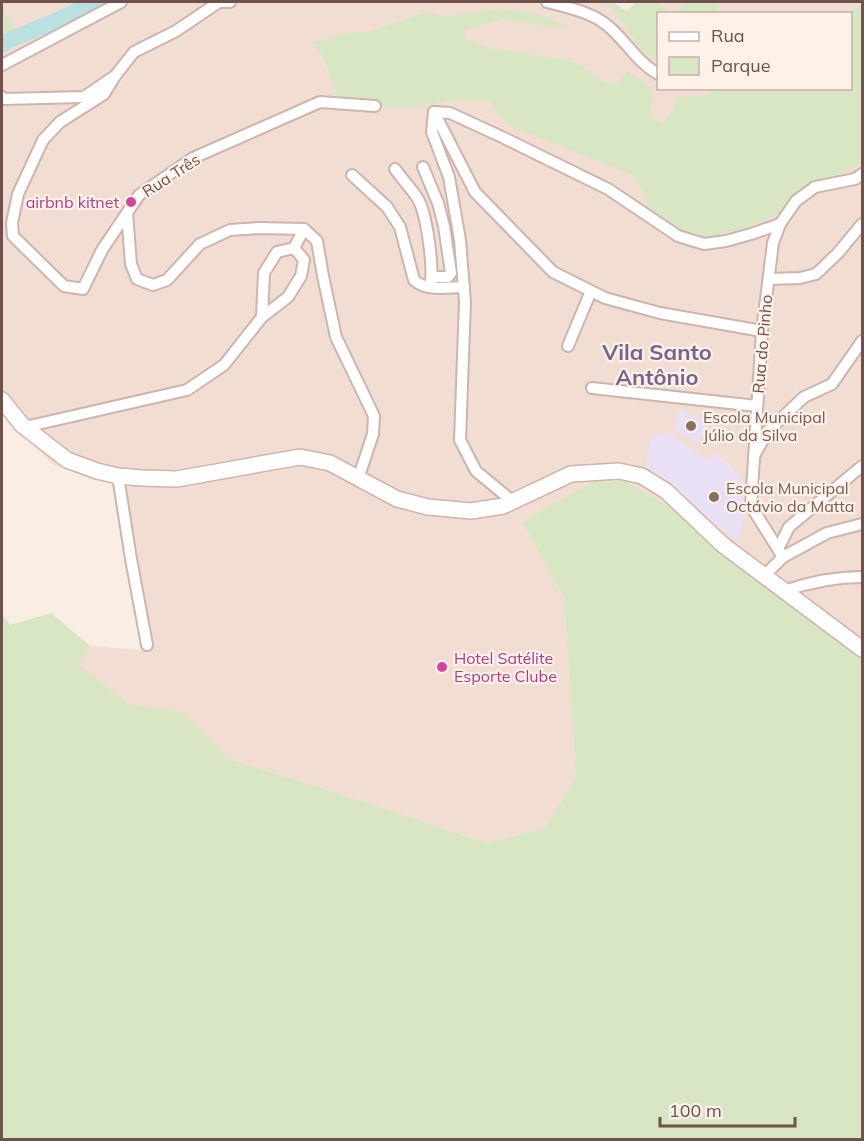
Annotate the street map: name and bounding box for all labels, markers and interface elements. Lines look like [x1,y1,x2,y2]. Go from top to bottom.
legend [657,12,852,90]
text: Rua [711,24,745,47]
text: Parque [711,54,770,77]
street label: Rua Três [138,149,204,201]
place label: airbnb kitnet [26,192,119,212]
marker: airbnb kitnet [124,195,138,209]
street label: Rua do Pinho [748,294,776,394]
district label: Vila Santo Antônio [601,338,712,391]
place label: Escola Municipal Júlio da Silva [703,407,826,445]
marker: Escola Municipal Júlio da Silva [684,419,698,433]
place label: Escola Municipal Octávio da Matta [726,478,854,516]
marker: Escola Municipal Octávio da Matta [707,490,721,504]
place label: Hotel Satélite Esporte Clube [454,648,557,686]
marker: Hotel Satélite Esporte Clube [435,660,449,674]
scale bar [660,1090,795,1128]
text: 100 m [669,1099,722,1122]

